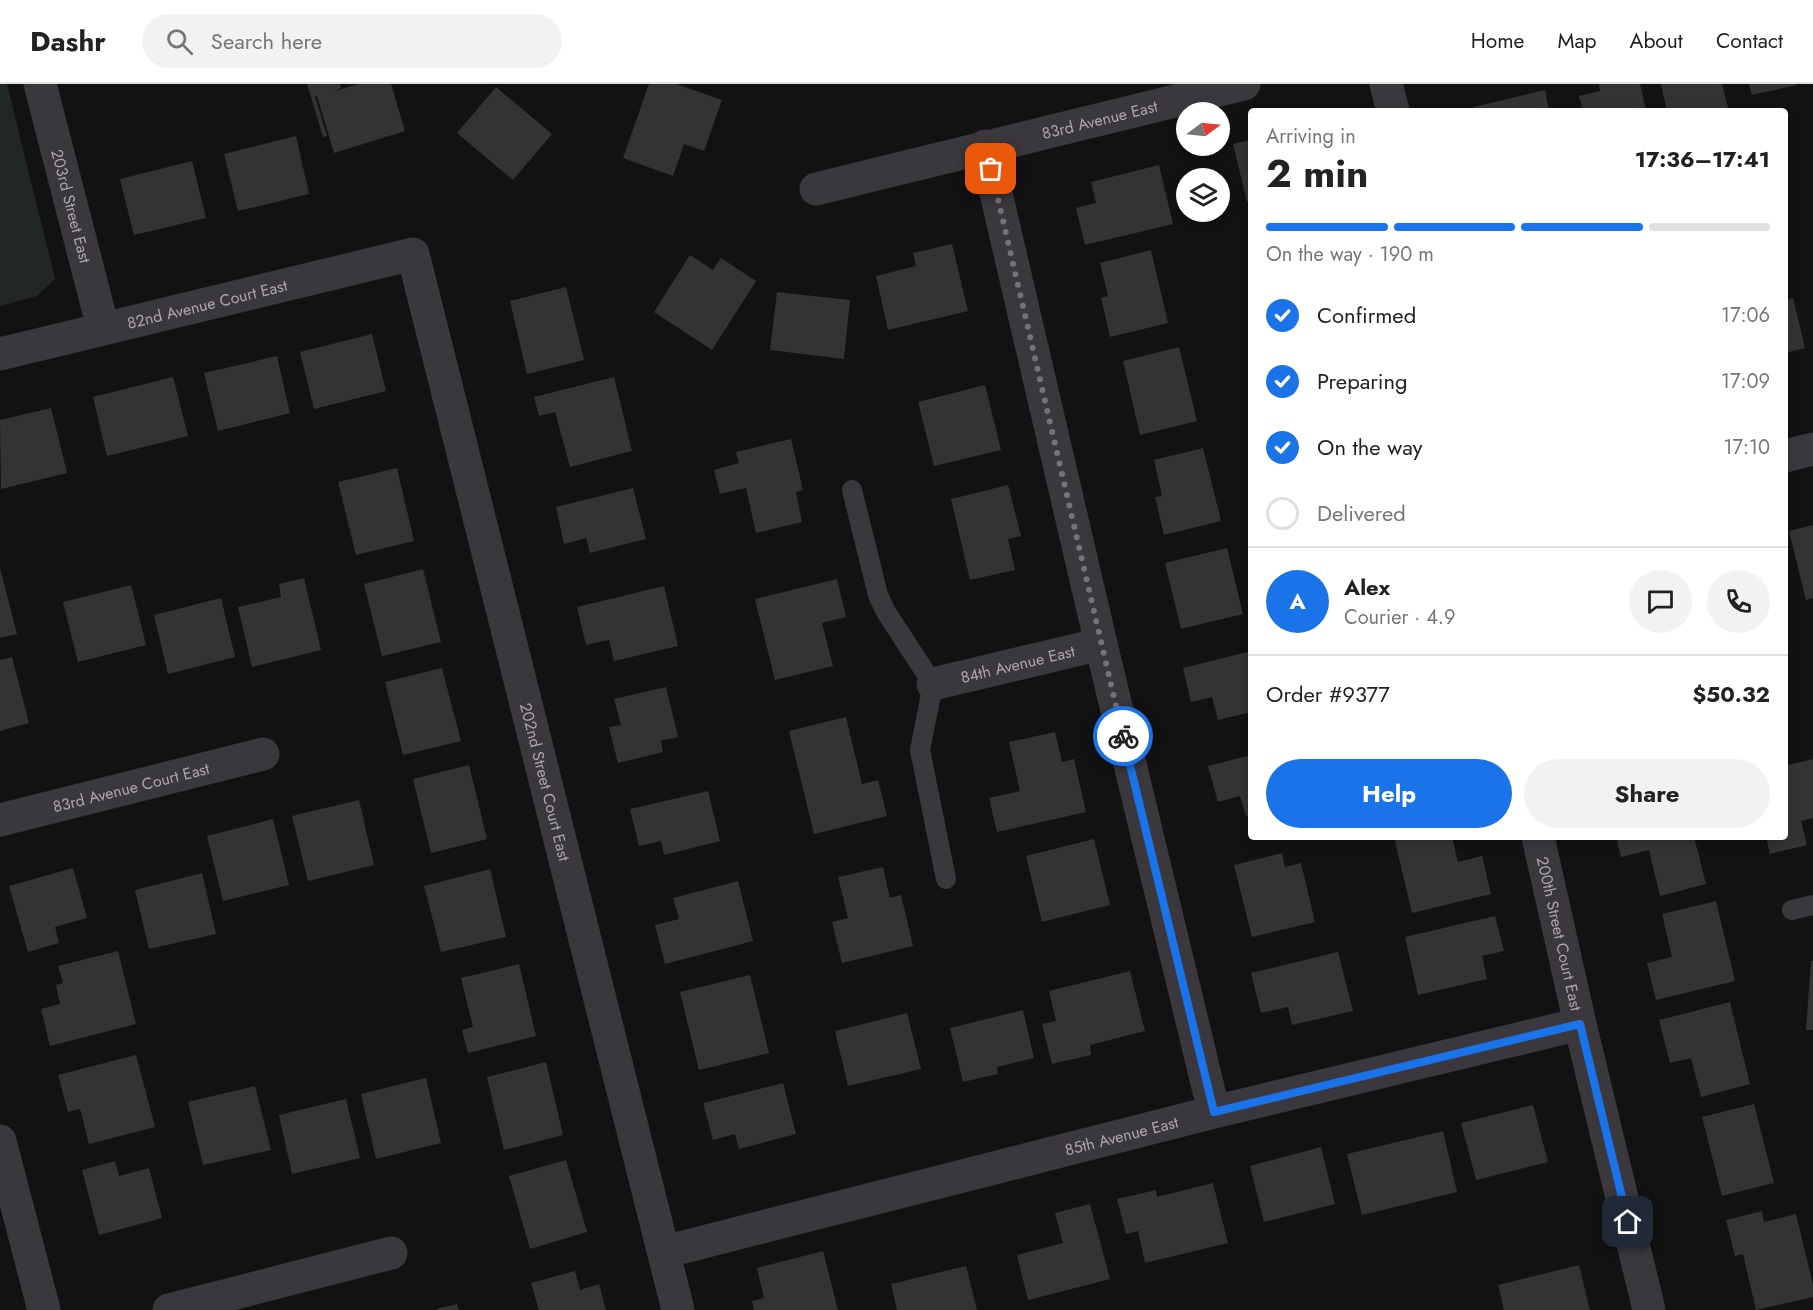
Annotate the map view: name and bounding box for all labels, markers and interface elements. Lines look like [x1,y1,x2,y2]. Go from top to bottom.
search box [142,14,562,68]
text: Dashr [30,21,106,62]
icon: search [163,25,196,58]
text: Search here [211,25,322,57]
text: Home [1471,26,1524,56]
text: Map [1557,26,1597,56]
text: About [1630,26,1683,56]
text: Contact [1716,26,1783,56]
street label: 83rd Avenue East [1039,95,1160,145]
north arrow [1176,102,1230,156]
map controls [1176,102,1230,222]
text: Arriving in [1266,122,1356,151]
pin [965,143,1016,194]
text: 17:36–17:41 [1635,143,1770,175]
text: 2 min [1266,145,1368,202]
street label: 203rd Street East [45,147,97,266]
icon: bag [974,152,1007,185]
button: layers [1176,168,1230,222]
text: On the way · 190 m [1266,240,1434,269]
street label: 82nd Avenue Court East [125,274,290,335]
icon: check [1266,299,1299,332]
text: Confirmed [1317,299,1416,331]
text: 17:06 [1721,301,1770,330]
icon: check [1266,365,1299,398]
text: Preparing [1317,365,1408,397]
text: 17:09 [1721,367,1770,396]
icon: check [1266,431,1299,464]
text: On the way [1317,431,1422,463]
text: 17:10 [1724,433,1770,462]
text: Delivered [1317,497,1406,529]
button: chat [1629,570,1692,633]
button: phone [1707,570,1770,633]
text: Alex [1344,571,1390,603]
text: A [1289,585,1306,617]
text: Courier · 4.9 [1344,603,1456,632]
street label: 84th Avenue East [958,640,1077,689]
text: Order #9377 [1266,678,1390,710]
text: $50.32 [1692,678,1770,710]
street label: 202nd Street Court East [514,700,576,863]
courier [1093,706,1153,766]
icon: bike [1107,720,1140,753]
street label: 83rd Avenue Court East [50,757,212,818]
button: Help [1266,759,1512,828]
button: Share [1524,759,1770,828]
street label: 200th Street Court East [1531,854,1588,1013]
street label: 85th Avenue East [1062,1111,1181,1162]
pin [1602,1196,1653,1247]
icon: home [1611,1205,1644,1238]

